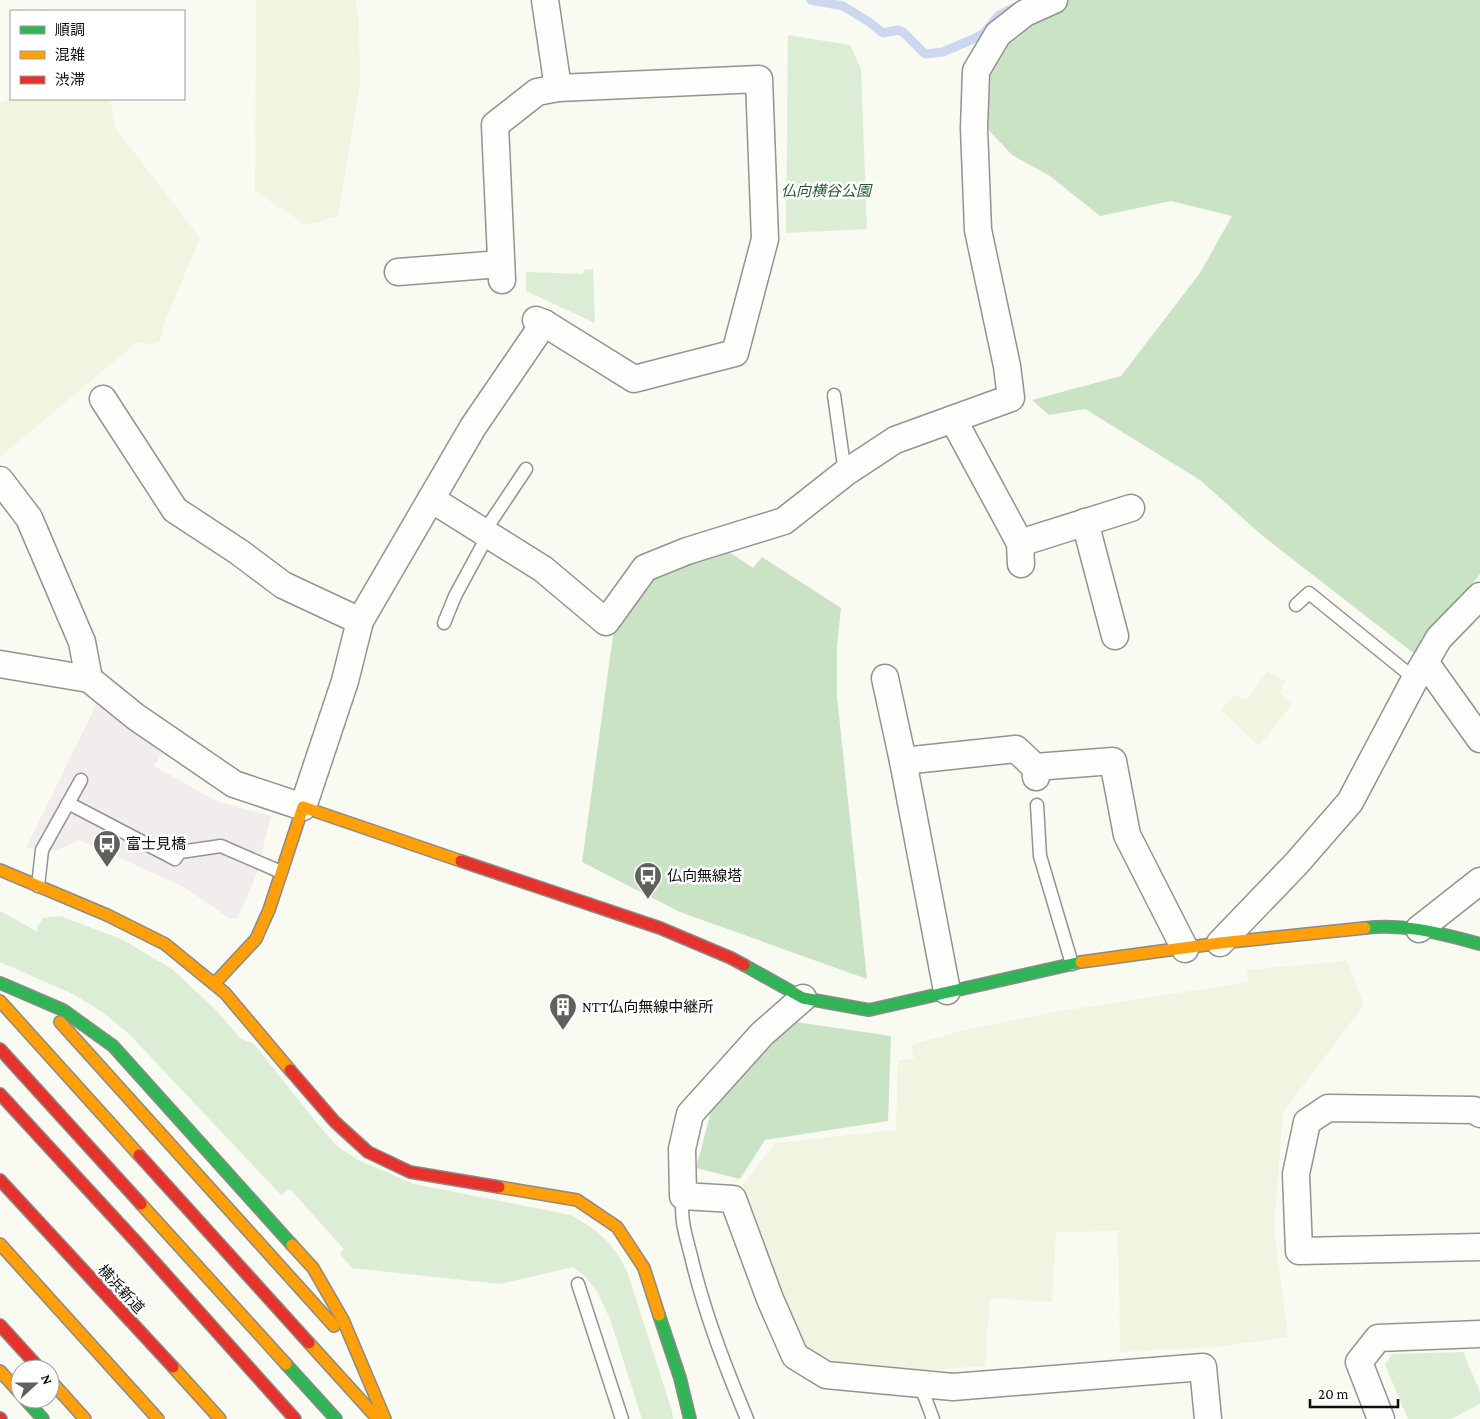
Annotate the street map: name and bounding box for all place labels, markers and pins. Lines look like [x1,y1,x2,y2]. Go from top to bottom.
bus stop icon: 富士見橋 [92,829,122,868]
place label: 富士見橋 [126,836,186,852]
bus stop icon: 仏向無線塔 [633,861,663,900]
place label: 仏向無線塔 [667,868,742,884]
building icon: NTT仏向無線中継所 [548,992,578,1031]
place label: NTT仏向無線中継所 [582,998,713,1015]

